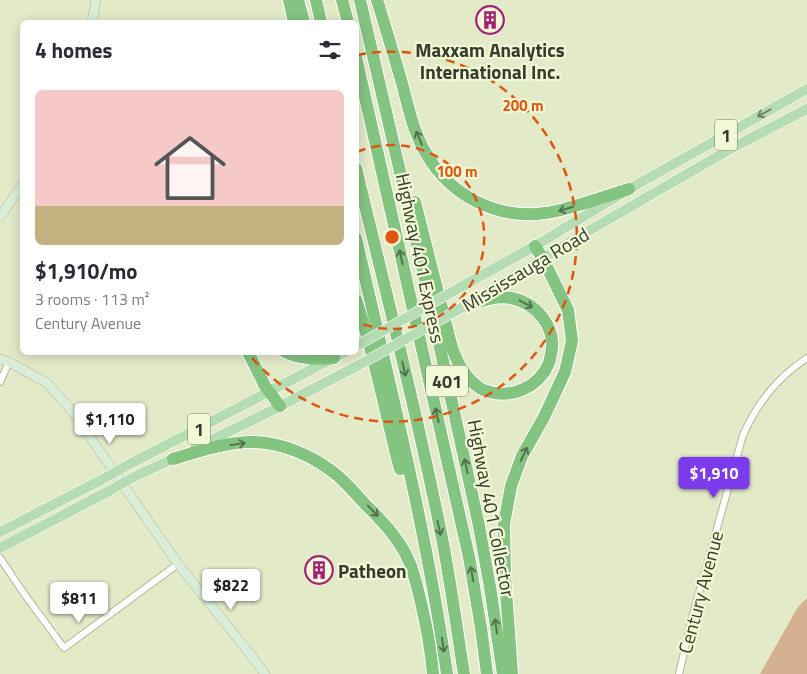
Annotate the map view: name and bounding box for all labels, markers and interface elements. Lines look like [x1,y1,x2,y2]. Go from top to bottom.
building icon: Maxxam Analytics International Inc. [475,5,505,35]
text: 4 homes [35,34,112,66]
place label: Maxxam Analytics International Inc. [415,35,565,86]
icon: filters [316,36,344,64]
text: 200 m [502,94,544,117]
one-way arrow [757,108,772,118]
road number: 1 [715,120,737,150]
icon: home [145,123,235,213]
one-way arrow [413,131,423,146]
text: 100 m [436,160,478,183]
street label: Highway 401 Express [389,170,453,346]
one-way arrow [558,204,574,214]
street label: Mississauga Road [456,220,594,318]
centre of rings [383,228,401,246]
one-way arrow [396,249,405,265]
text: $1,910/mo [35,255,137,287]
text: 3 rooms · 113 m² [35,287,149,311]
one-way arrow [518,300,533,309]
text: Century Avenue [35,311,141,335]
one-way arrow [400,361,409,377]
road number: 401 [426,366,468,396]
pin: $1,110 [69,402,151,445]
text: $1,110 [85,407,135,431]
one-way arrow [432,408,441,424]
road number: 1 [188,414,210,444]
street label: Highway 401 Collector [461,417,524,600]
one-way arrow [229,439,245,449]
one-way arrow [520,447,529,462]
pin: $1,910 [673,456,755,499]
one-way arrow [460,459,470,475]
text: $1,910 [689,461,739,485]
one-way arrow [366,505,379,517]
one-way arrow [435,519,444,535]
street label: Century Avenue [670,527,730,657]
building icon: Patheon [304,555,334,585]
place label: Patheon [338,556,407,585]
one-way arrow [466,566,476,582]
pin: $822 [201,568,261,611]
text: $822 [213,573,249,597]
pin: $811 [49,582,109,624]
text: $811 [61,586,97,610]
one-way arrow [491,618,501,634]
one-way arrow [438,637,448,653]

